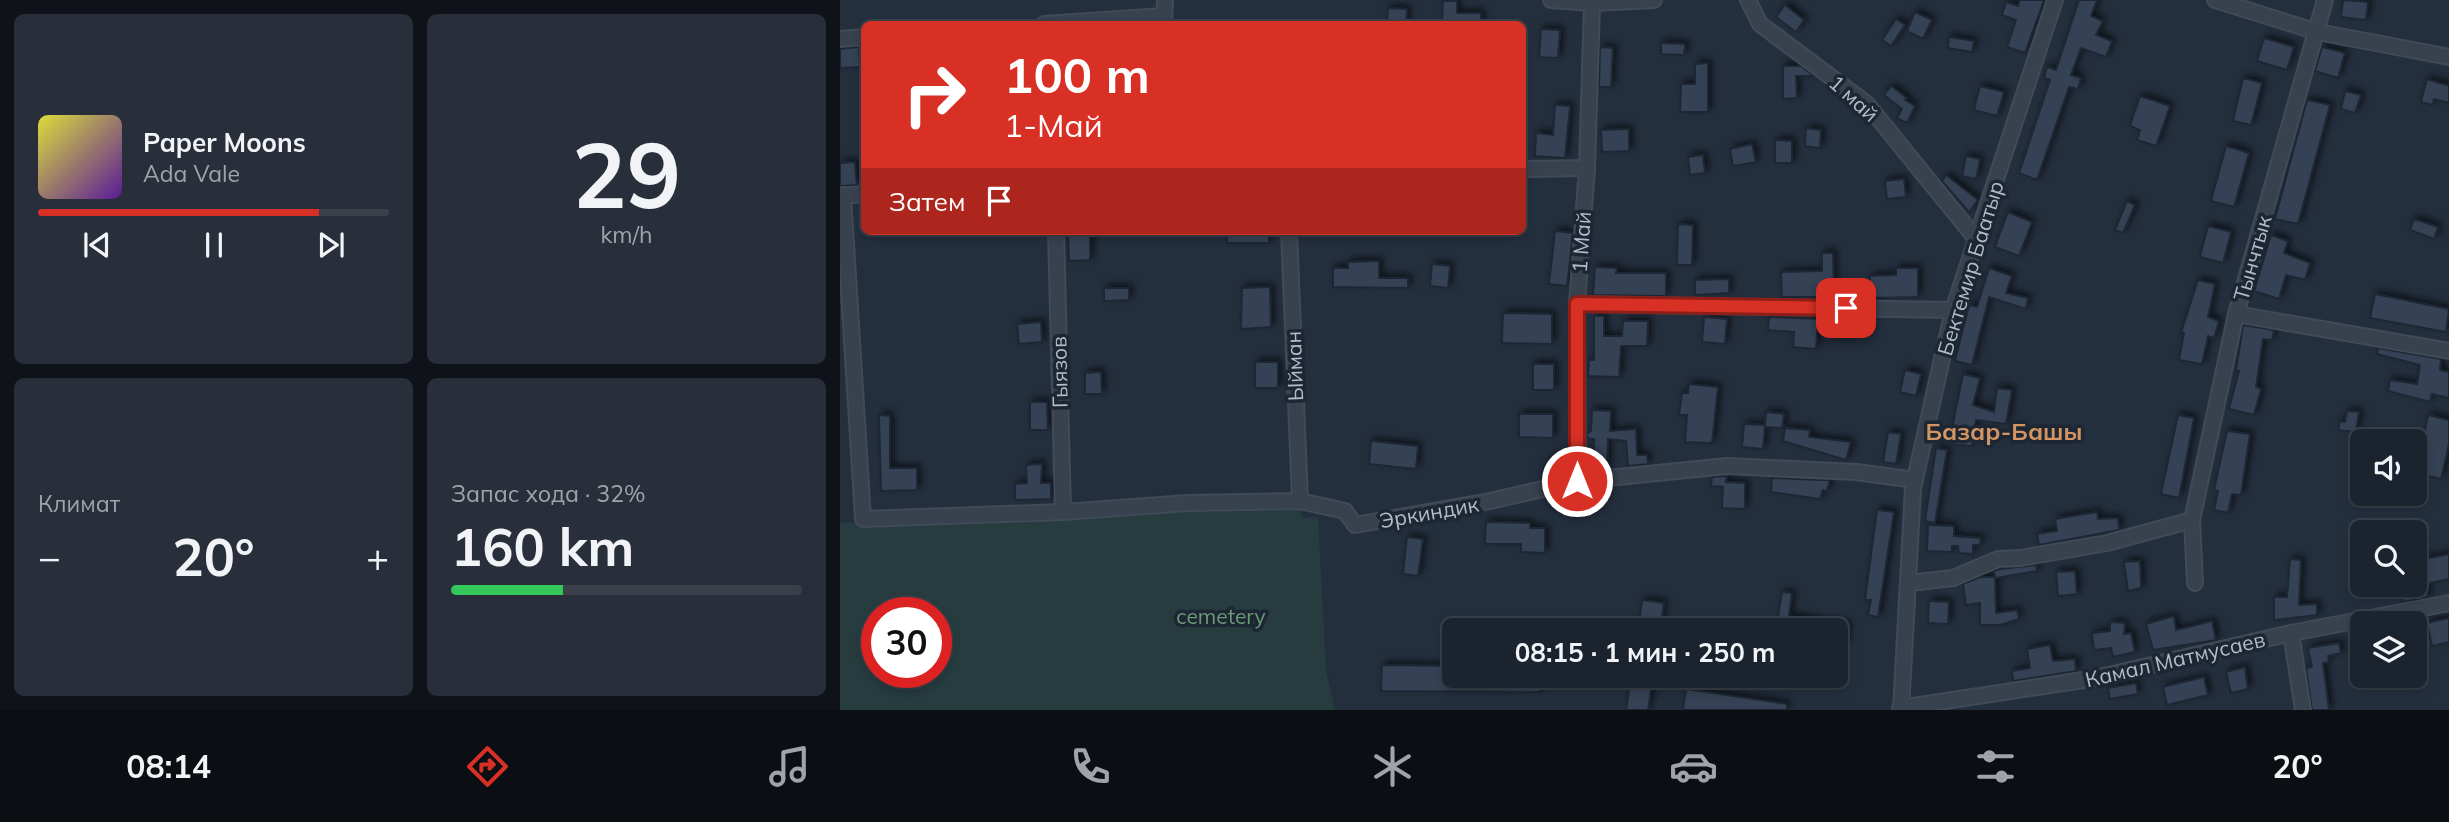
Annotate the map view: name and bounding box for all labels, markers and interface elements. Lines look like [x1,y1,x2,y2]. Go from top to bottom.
text: 100 m [1004,44,1150,105]
icon: right [889,49,980,140]
street label: 1 май [1824,69,1884,127]
text: 1-Май [1004,105,1103,145]
text: 29 [572,117,681,231]
text: Paper Moons [143,126,306,159]
text: Ada Vale [143,159,240,188]
street label: Бектемир Баатыр [1931,178,2009,358]
icon: arrive [980,182,1018,220]
text: Затем [889,185,966,218]
street label: 1 Май [1566,210,1596,274]
street label: Тынчтык [2227,212,2277,304]
text: km/h [600,220,653,249]
icon: previous [78,226,116,264]
icon: pause [195,226,233,264]
icon: next [312,226,350,264]
pin [1816,278,1876,338]
icon: arrive [1827,289,1865,327]
street label: Ыйман [1280,330,1308,402]
street label: Гыязов [1045,336,1073,408]
district label: Базар-Башы [1926,416,2082,446]
map controls [2350,429,2427,688]
button: sound [2350,429,2427,506]
position arrow [1540,444,1614,518]
text: Запас хода · 32% [451,479,646,508]
text: Климат [38,489,120,518]
street label: Эркиндик [1377,490,1481,534]
text: 160 km [451,514,634,579]
button: search [2350,520,2427,597]
text: 20° [172,524,255,589]
text: − [38,533,61,581]
text: + [366,533,389,581]
speed limit sign: 30 [861,597,952,688]
park label: cemetery [1176,603,1266,629]
button: layers [2350,611,2427,688]
street label: Камал Матмусаев [2082,626,2268,692]
text: 08:15 · 1 мин · 250 m [1515,636,1775,669]
icon: directions [463,742,512,791]
icon: music [765,742,814,791]
icon: phone [1066,742,1115,791]
icon: climate [1368,742,1417,791]
icon: car [1669,742,1718,791]
icon: filters [1971,742,2020,791]
text: 08:14 [126,746,211,786]
text: 20° [2272,746,2323,786]

